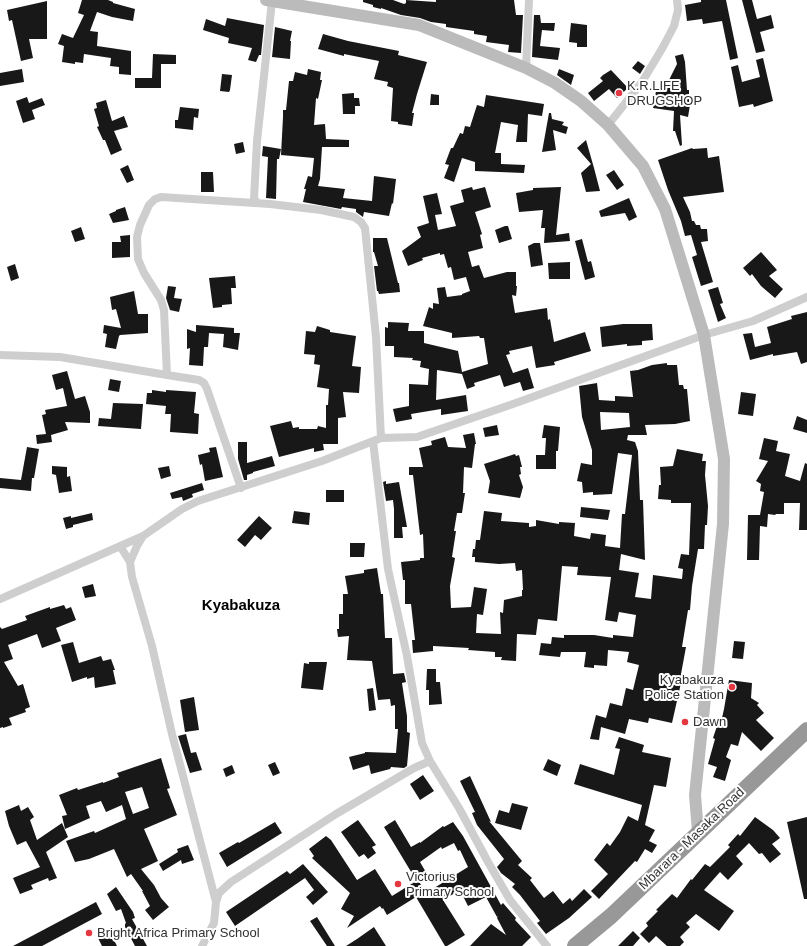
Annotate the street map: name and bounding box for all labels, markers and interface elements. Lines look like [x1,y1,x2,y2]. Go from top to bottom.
place label: K.R.LIFE DRUGSHOP [627,78,702,109]
marker: K.R.LIFE DRUGSHOP [614,88,624,98]
district label: Kyabakuza [202,597,280,615]
place label: Kyabakuza Police Station [645,672,724,703]
marker: Kyabakuza Police Station [727,682,737,692]
place label: Dawn [693,714,726,730]
marker: Dawn [680,717,690,727]
street label: Mbarara - Masaka Road [636,785,748,893]
place label: Victorius Primary School [406,869,494,900]
marker: Victorius Primary School [393,879,403,889]
place label: Bright Africa Primary School [97,925,260,941]
marker: Bright Africa Primary School [84,928,94,938]

